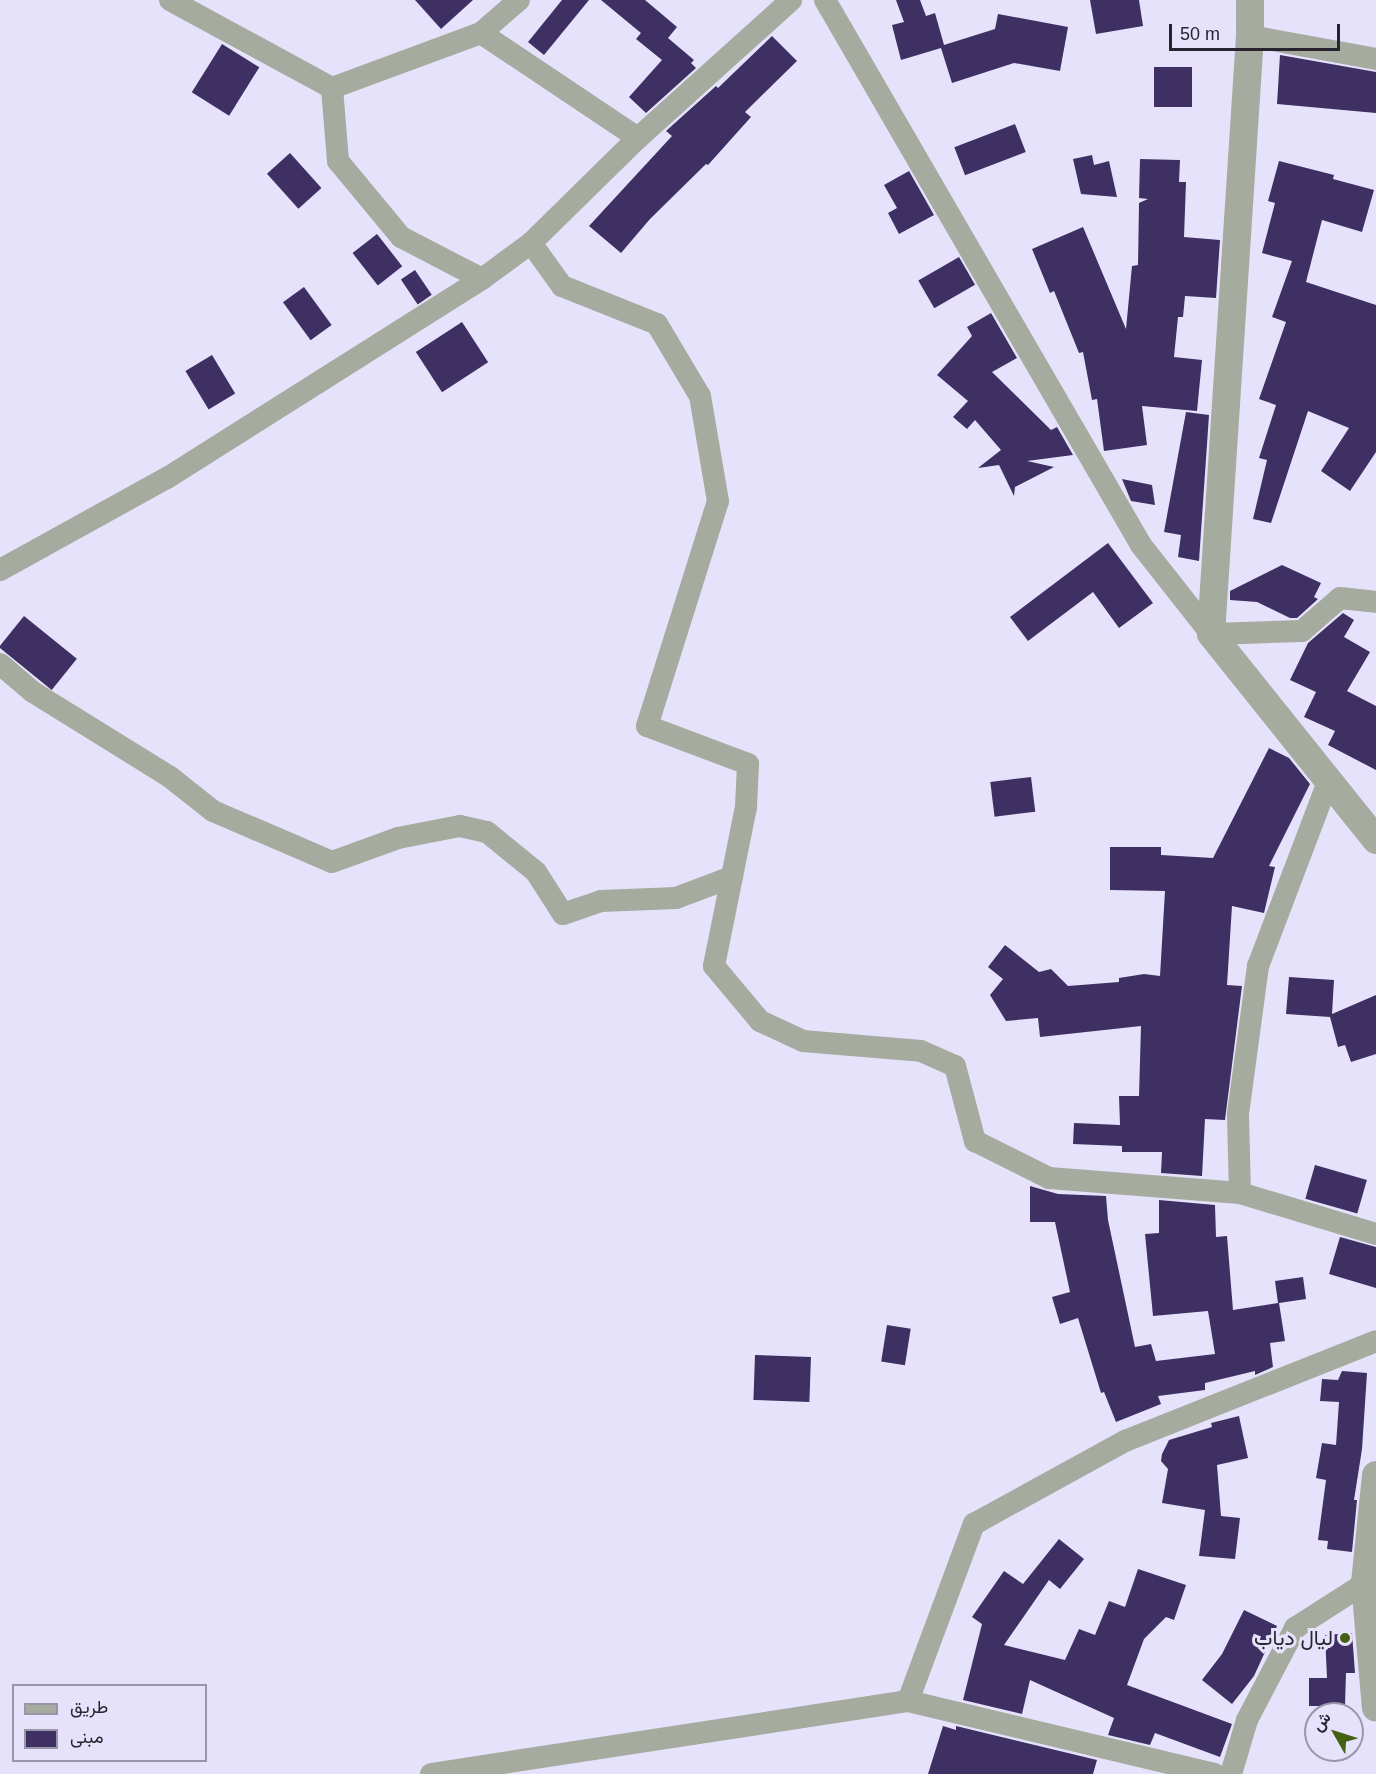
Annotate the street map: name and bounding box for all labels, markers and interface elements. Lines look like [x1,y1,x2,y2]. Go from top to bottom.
scale bar [1172,12,1343,50]
text: 50 m [1180,24,1220,44]
place label: ليال دياب [1254,1625,1333,1651]
marker: ليال دياب [1338,1631,1352,1645]
legend [12,1684,207,1762]
text: طريق [70,1697,108,1717]
north arrow [1304,1702,1364,1762]
text: ش [1309,1709,1334,1734]
text: مبنى [70,1727,104,1747]

